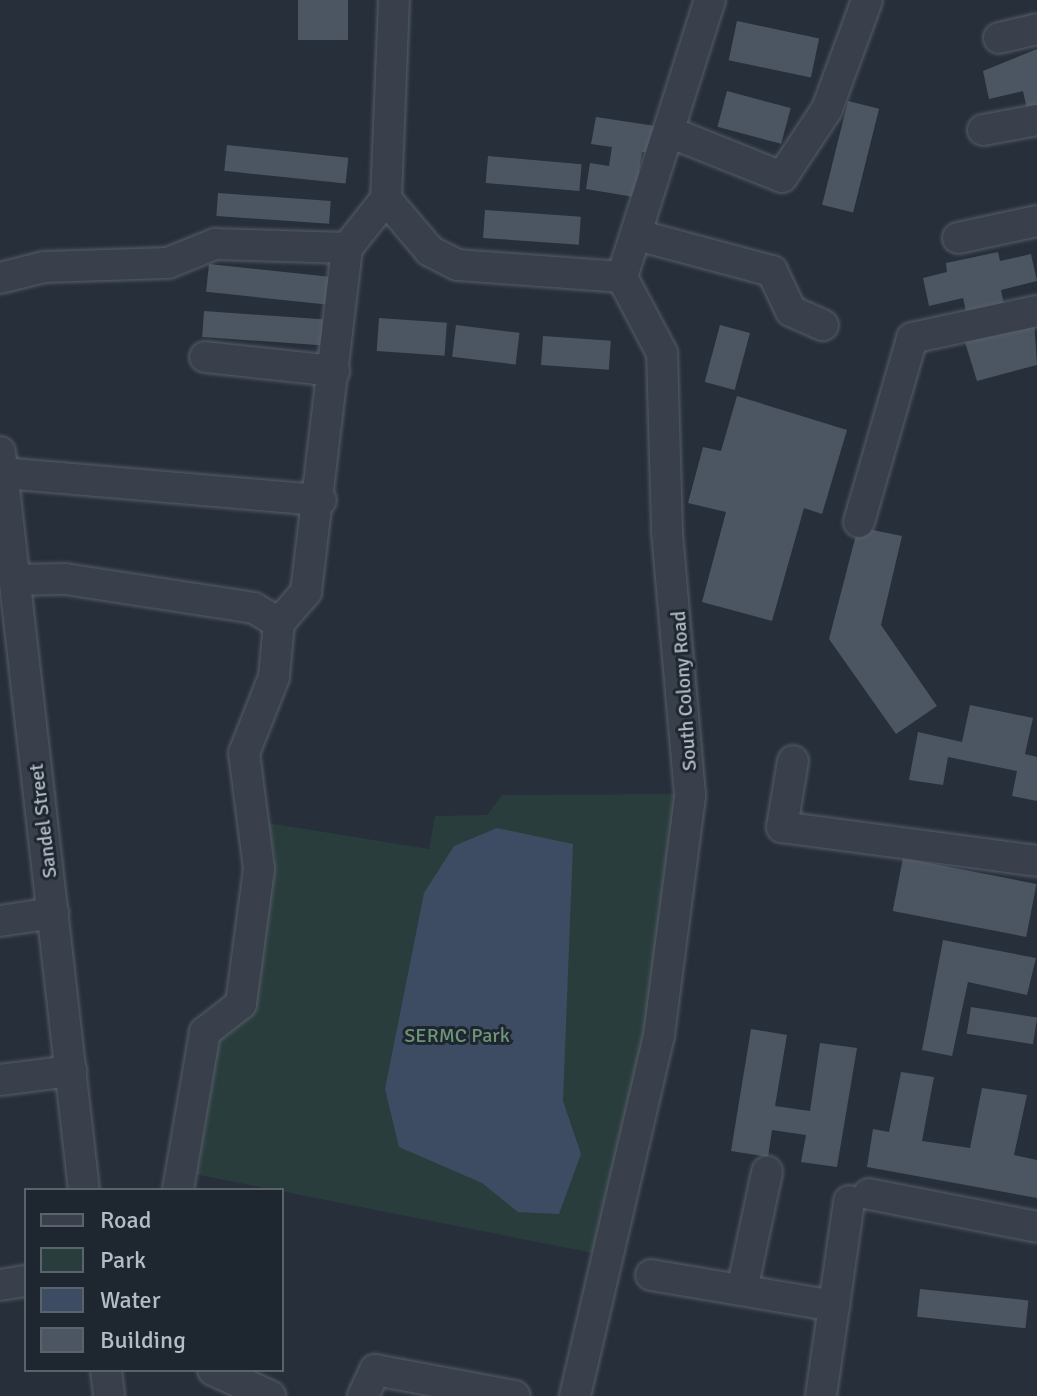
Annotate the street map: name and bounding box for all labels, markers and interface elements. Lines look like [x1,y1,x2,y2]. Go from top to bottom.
street label: South Colony Road [666,610,702,772]
street label: Sandel Street [24,762,62,880]
park label: SERMC Park [404,1023,510,1047]
legend [24,1188,284,1372]
text: Road [100,1205,151,1235]
text: Park [100,1245,146,1275]
text: Water [100,1285,160,1315]
text: Building [100,1325,186,1355]

